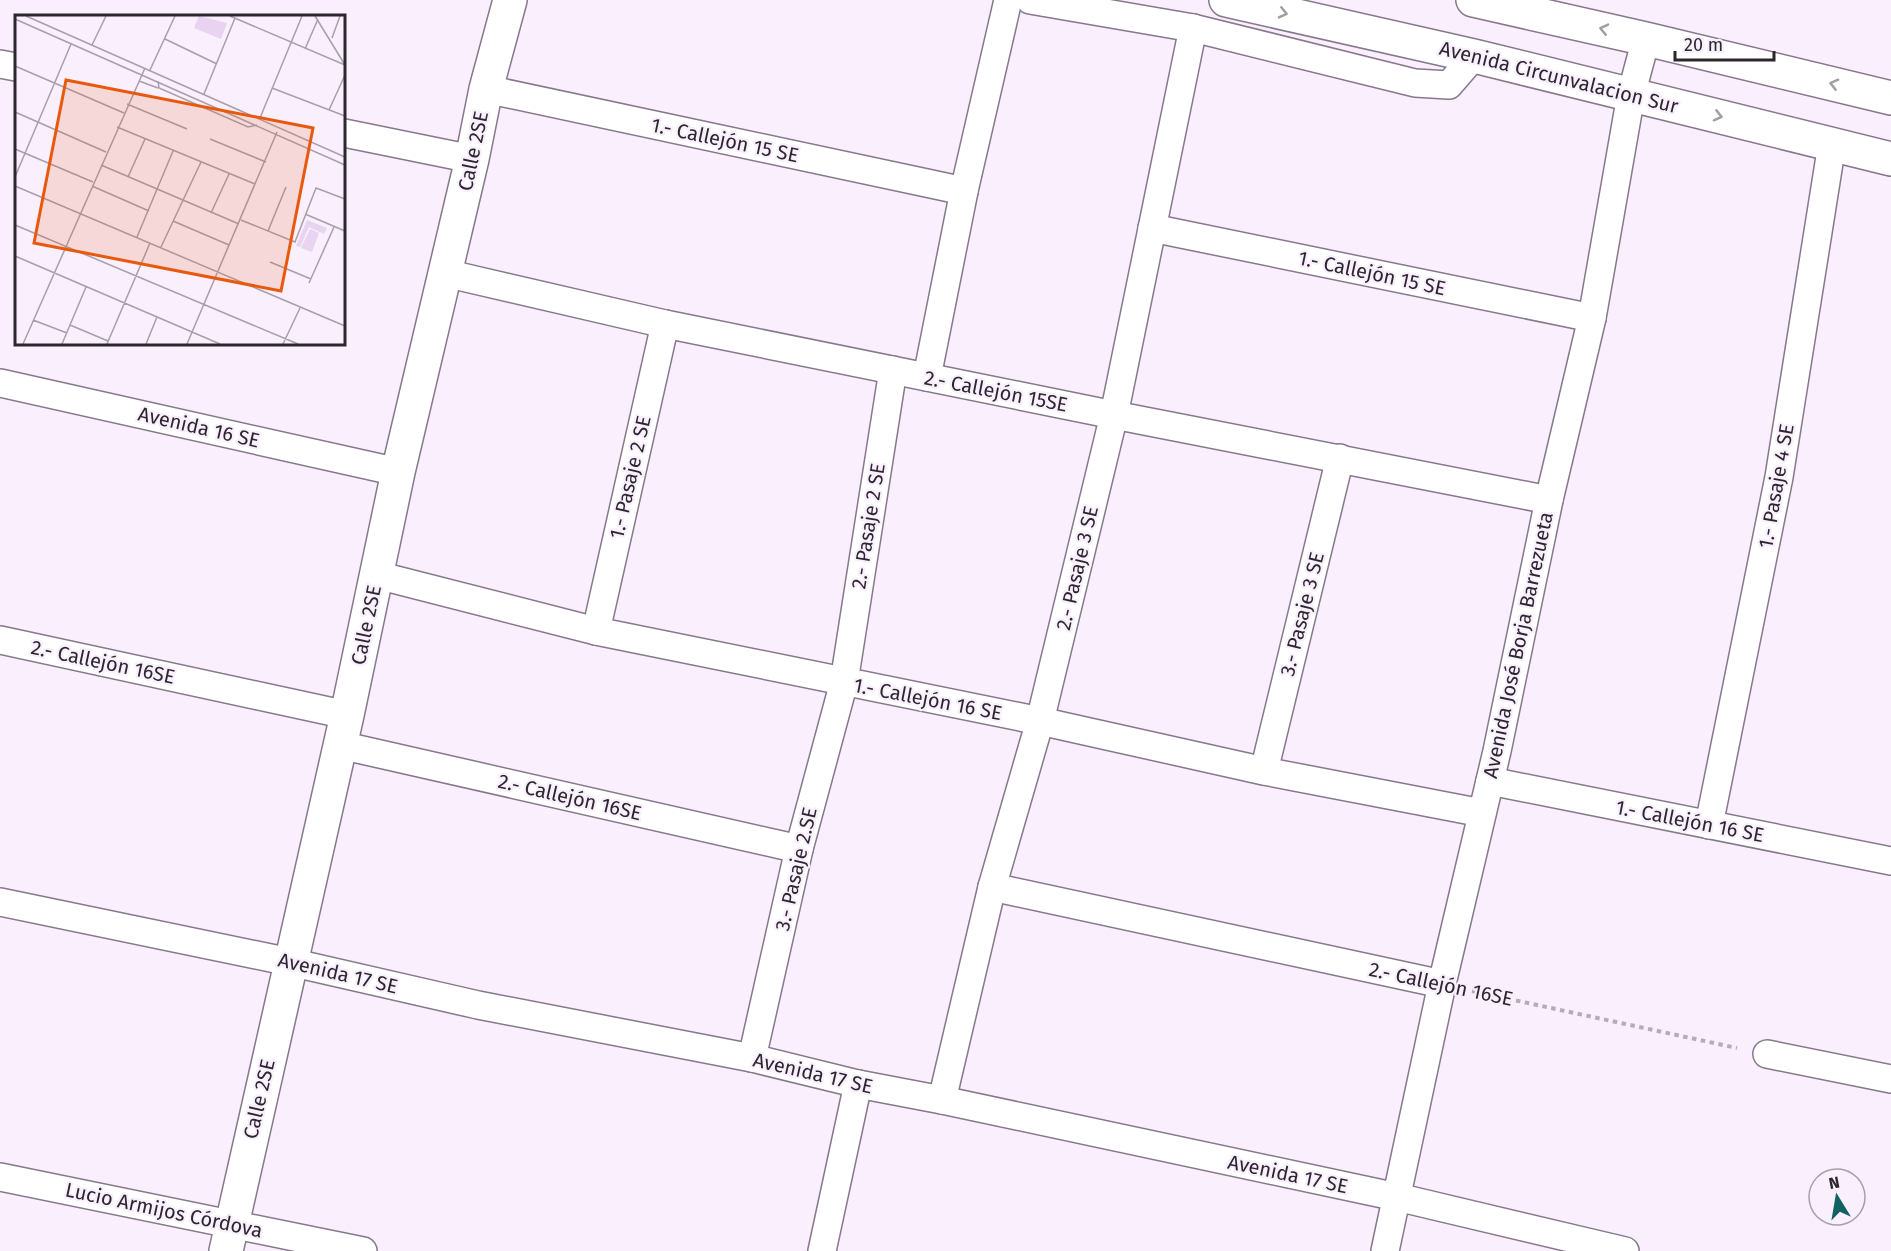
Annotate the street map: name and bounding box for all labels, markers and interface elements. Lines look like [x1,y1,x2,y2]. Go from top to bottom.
one-way arrow [1278,6,1288,19]
inset map [15,15,345,345]
one-way arrow [1599,23,1609,36]
scale bar [1675,24,1774,62]
text: 20 m [1684,34,1723,56]
street label: Avenida Circunvalacion Sur [1437,36,1681,118]
one-way arrow [1829,79,1839,92]
one-way arrow [1713,108,1723,121]
street label: Calle 2SE [453,109,493,193]
street label: 1.- Callejón 15 SE [649,113,801,167]
street label: 1.- Callejón 15 SE [1296,246,1448,300]
street label: 2.- Callejón 15SE [922,365,1070,417]
street label: Avenida 16 SE [136,401,262,453]
street label: 1.- Pasaje 2 SE [604,413,656,541]
street label: 1.- Pasaje 4 SE [1753,422,1799,550]
street label: 2.- Pasaje 2 SE [846,462,890,590]
street label: 2.- Pasaje 3 SE [1051,504,1103,632]
street label: Avenida José Borja Barrezueta [1478,510,1558,780]
street label: 3.- Pasaje 3 SE [1275,550,1329,678]
street label: Calle 2SE [346,583,386,667]
street label: 2.- Callejón 16SE [29,635,177,689]
street label: 1.- Callejón 16 SE [852,673,1004,725]
street label: 2.- Callejón 16SE [496,769,644,825]
street label: 1.- Callejón 16 SE [1614,795,1766,847]
street label: 3.- Pasaje 2.SE [770,805,822,933]
street label: Avenida 17 SE [276,948,400,998]
street label: 2.- Callejón 16SE [1367,957,1515,1011]
street label: Avenida 17 SE [751,1048,875,1098]
street label: Calle 2SE [238,1057,280,1141]
street label: Avenida 17 SE [1226,1150,1350,1198]
north arrow [1807,1167,1867,1227]
text: N [1827,1172,1841,1193]
street label: Lucio Armijos Córdova [63,1177,265,1243]

